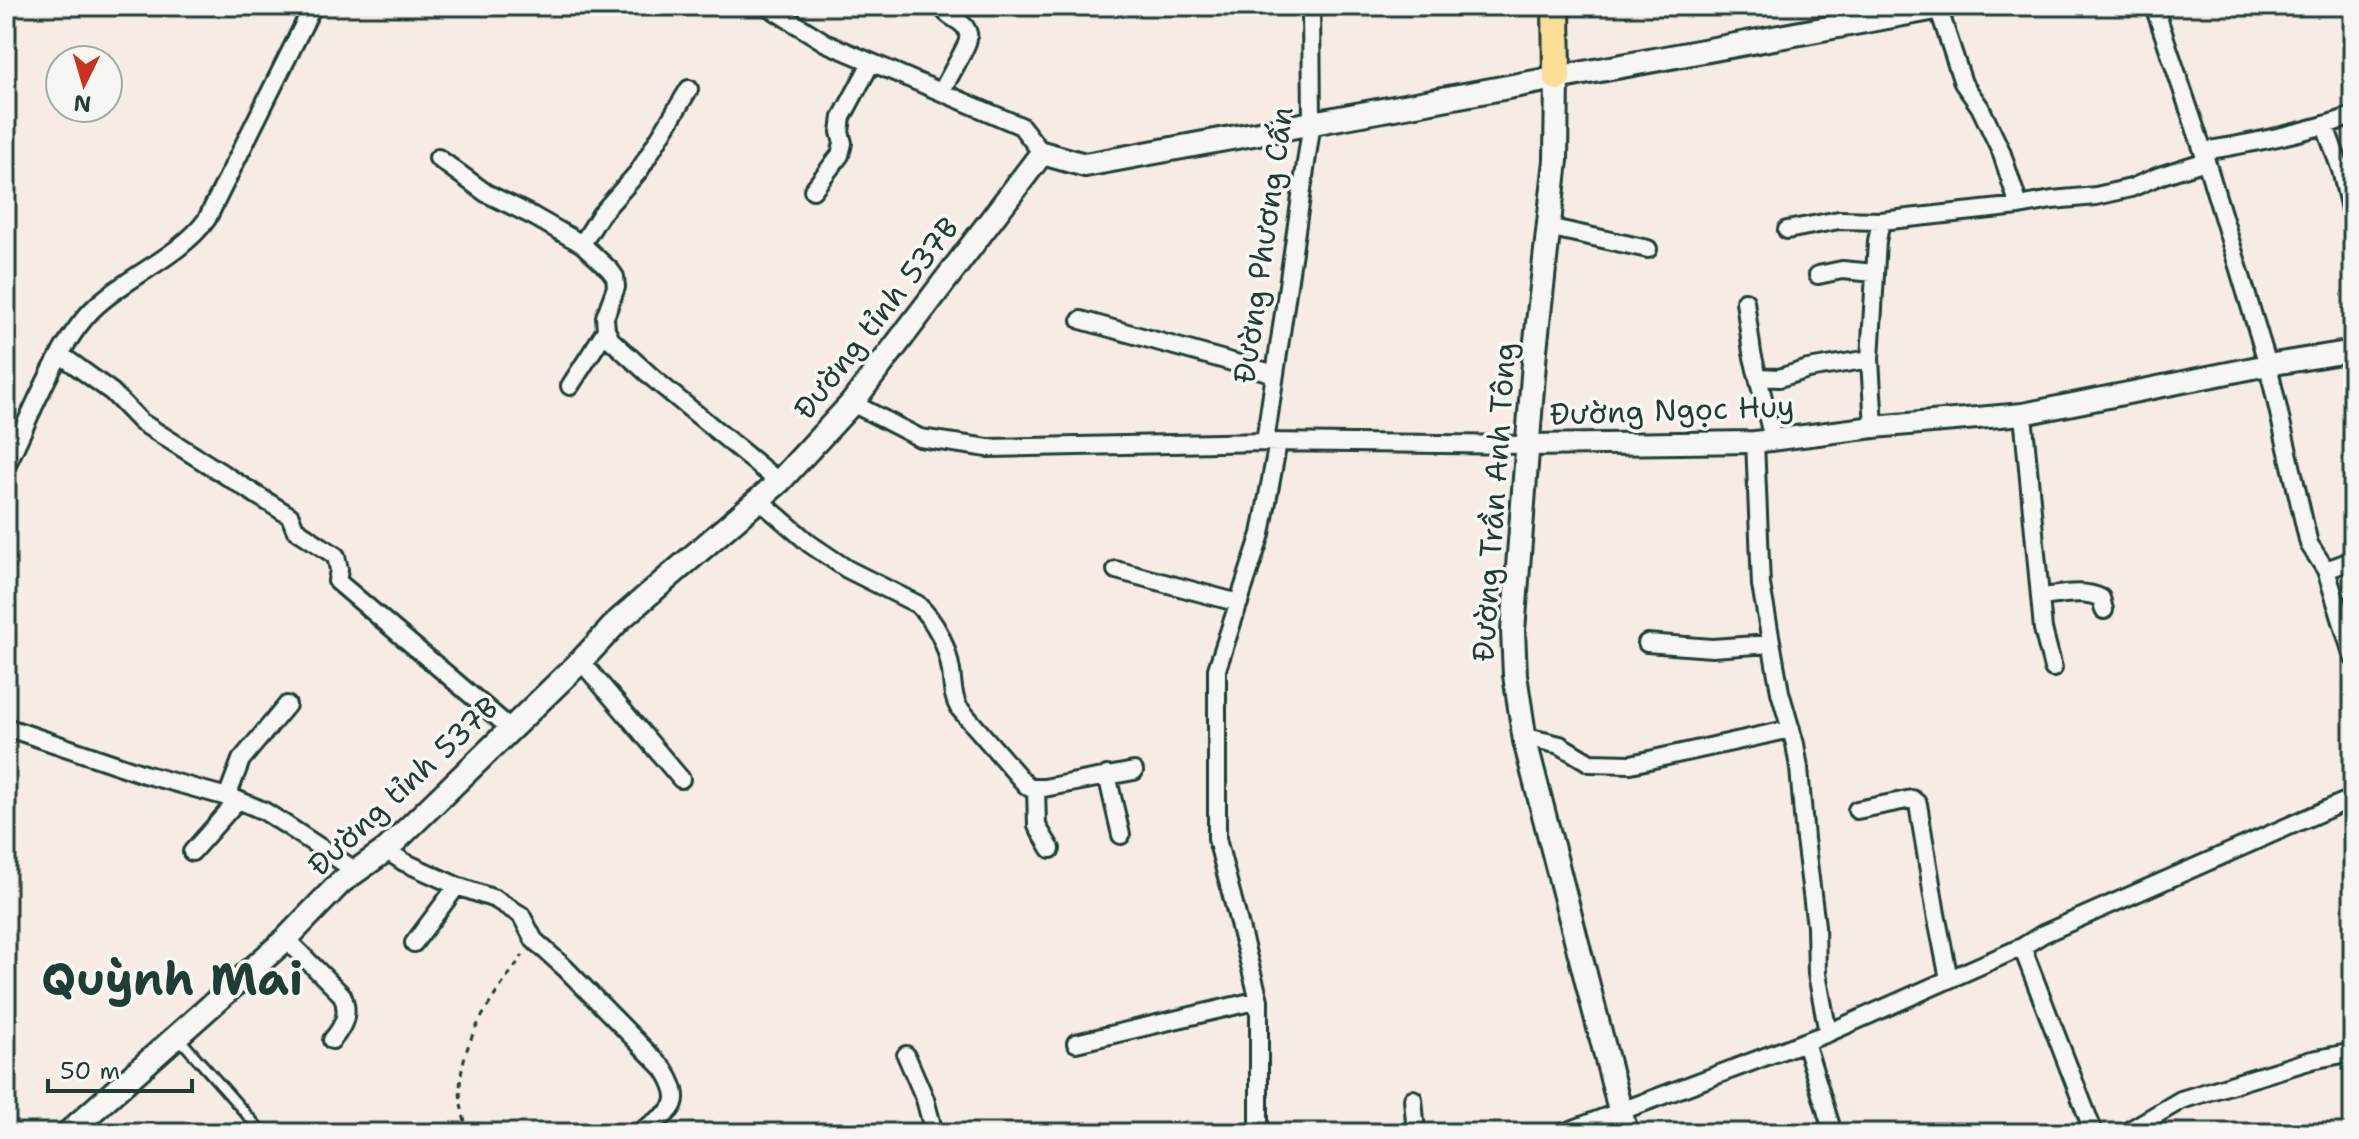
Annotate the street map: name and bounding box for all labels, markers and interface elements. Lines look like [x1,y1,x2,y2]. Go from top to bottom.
north arrow [44,44,124,124]
text: N [72,88,92,119]
street label: Đường Phương Cấn [1223,104,1303,386]
street label: Đường tỉnh 537B [784,208,968,428]
street label: Đường Trần Anh Tông [1462,341,1526,663]
street label: Đường Ngọc Huy [1549,385,1795,435]
street label: Đường tỉnh 537B [299,687,507,885]
district label: Quỳnh Mai [41,948,303,1010]
scale bar [48,1043,192,1093]
text: 50 m [60,1055,120,1087]

